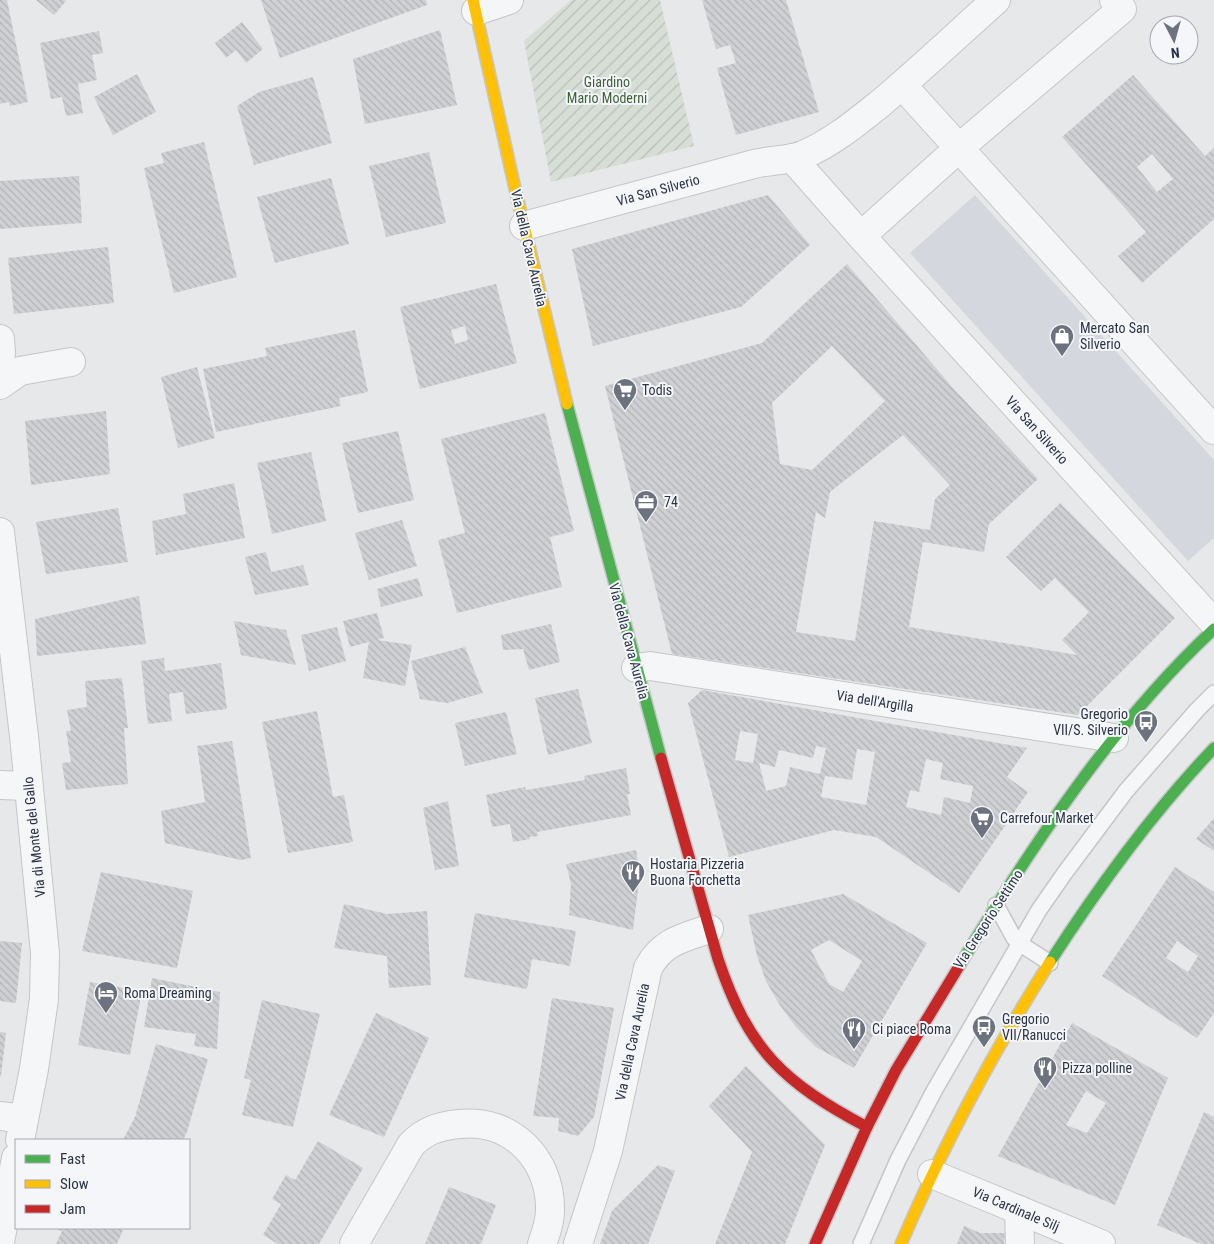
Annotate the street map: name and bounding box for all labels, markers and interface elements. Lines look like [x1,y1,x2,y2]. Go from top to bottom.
north arrow [1149,15,1199,65]
text: N [1170,45,1180,61]
park label: Giardino Mario Moderni [567,74,647,106]
street label: Via San Silverio [615,171,701,209]
street label: Via della Cava Aurelia [508,188,550,308]
place label: Mercato San Silverio [1080,320,1149,352]
shop icon: Mercato San Silverio [1049,323,1075,357]
supermarket icon: Todis [612,377,638,411]
place label: Todis [642,382,672,398]
street label: Via San Silverio [1002,393,1072,467]
office icon: 74 [633,489,659,523]
place label: 74 [664,494,678,510]
street label: Via della Cava Aurelia [606,581,652,701]
street label: Via dell'Argilla [835,687,915,715]
place label: Gregorio VII/S. Silverio [1053,706,1128,738]
bus stop icon: Gregorio VII/S. Silverio [1133,709,1159,743]
street label: Via di Monte del Gallo [20,776,48,898]
supermarket icon: Carrefour Market [969,805,995,839]
place label: Carrefour Market [1000,810,1094,826]
place label: Hostaria Pizzeria Buona Forchetta [650,856,744,888]
restaurant icon: Hostaria Pizzeria Buona Forchetta [620,859,646,893]
street label: Via Gregorio Settimo [950,867,1026,971]
hotel icon: Roma Dreaming [93,980,119,1014]
street label: Via della Cava Aurelia [612,982,652,1102]
place label: Roma Dreaming [124,985,212,1001]
place label: Gregorio VII/Ranucci [1002,1011,1066,1043]
bus stop icon: Gregorio VII/Ranucci [971,1014,997,1048]
restaurant icon: Ci piace Roma [841,1016,867,1050]
place label: Ci piace Roma [872,1021,951,1037]
restaurant icon: Pizza polline [1032,1055,1058,1089]
place label: Pizza polline [1062,1060,1133,1076]
legend [15,1139,190,1229]
text: Fast [60,1150,85,1168]
text: Slow [60,1175,89,1193]
street label: Via Cardinale Silj [970,1183,1062,1235]
text: Jam [60,1200,86,1218]

